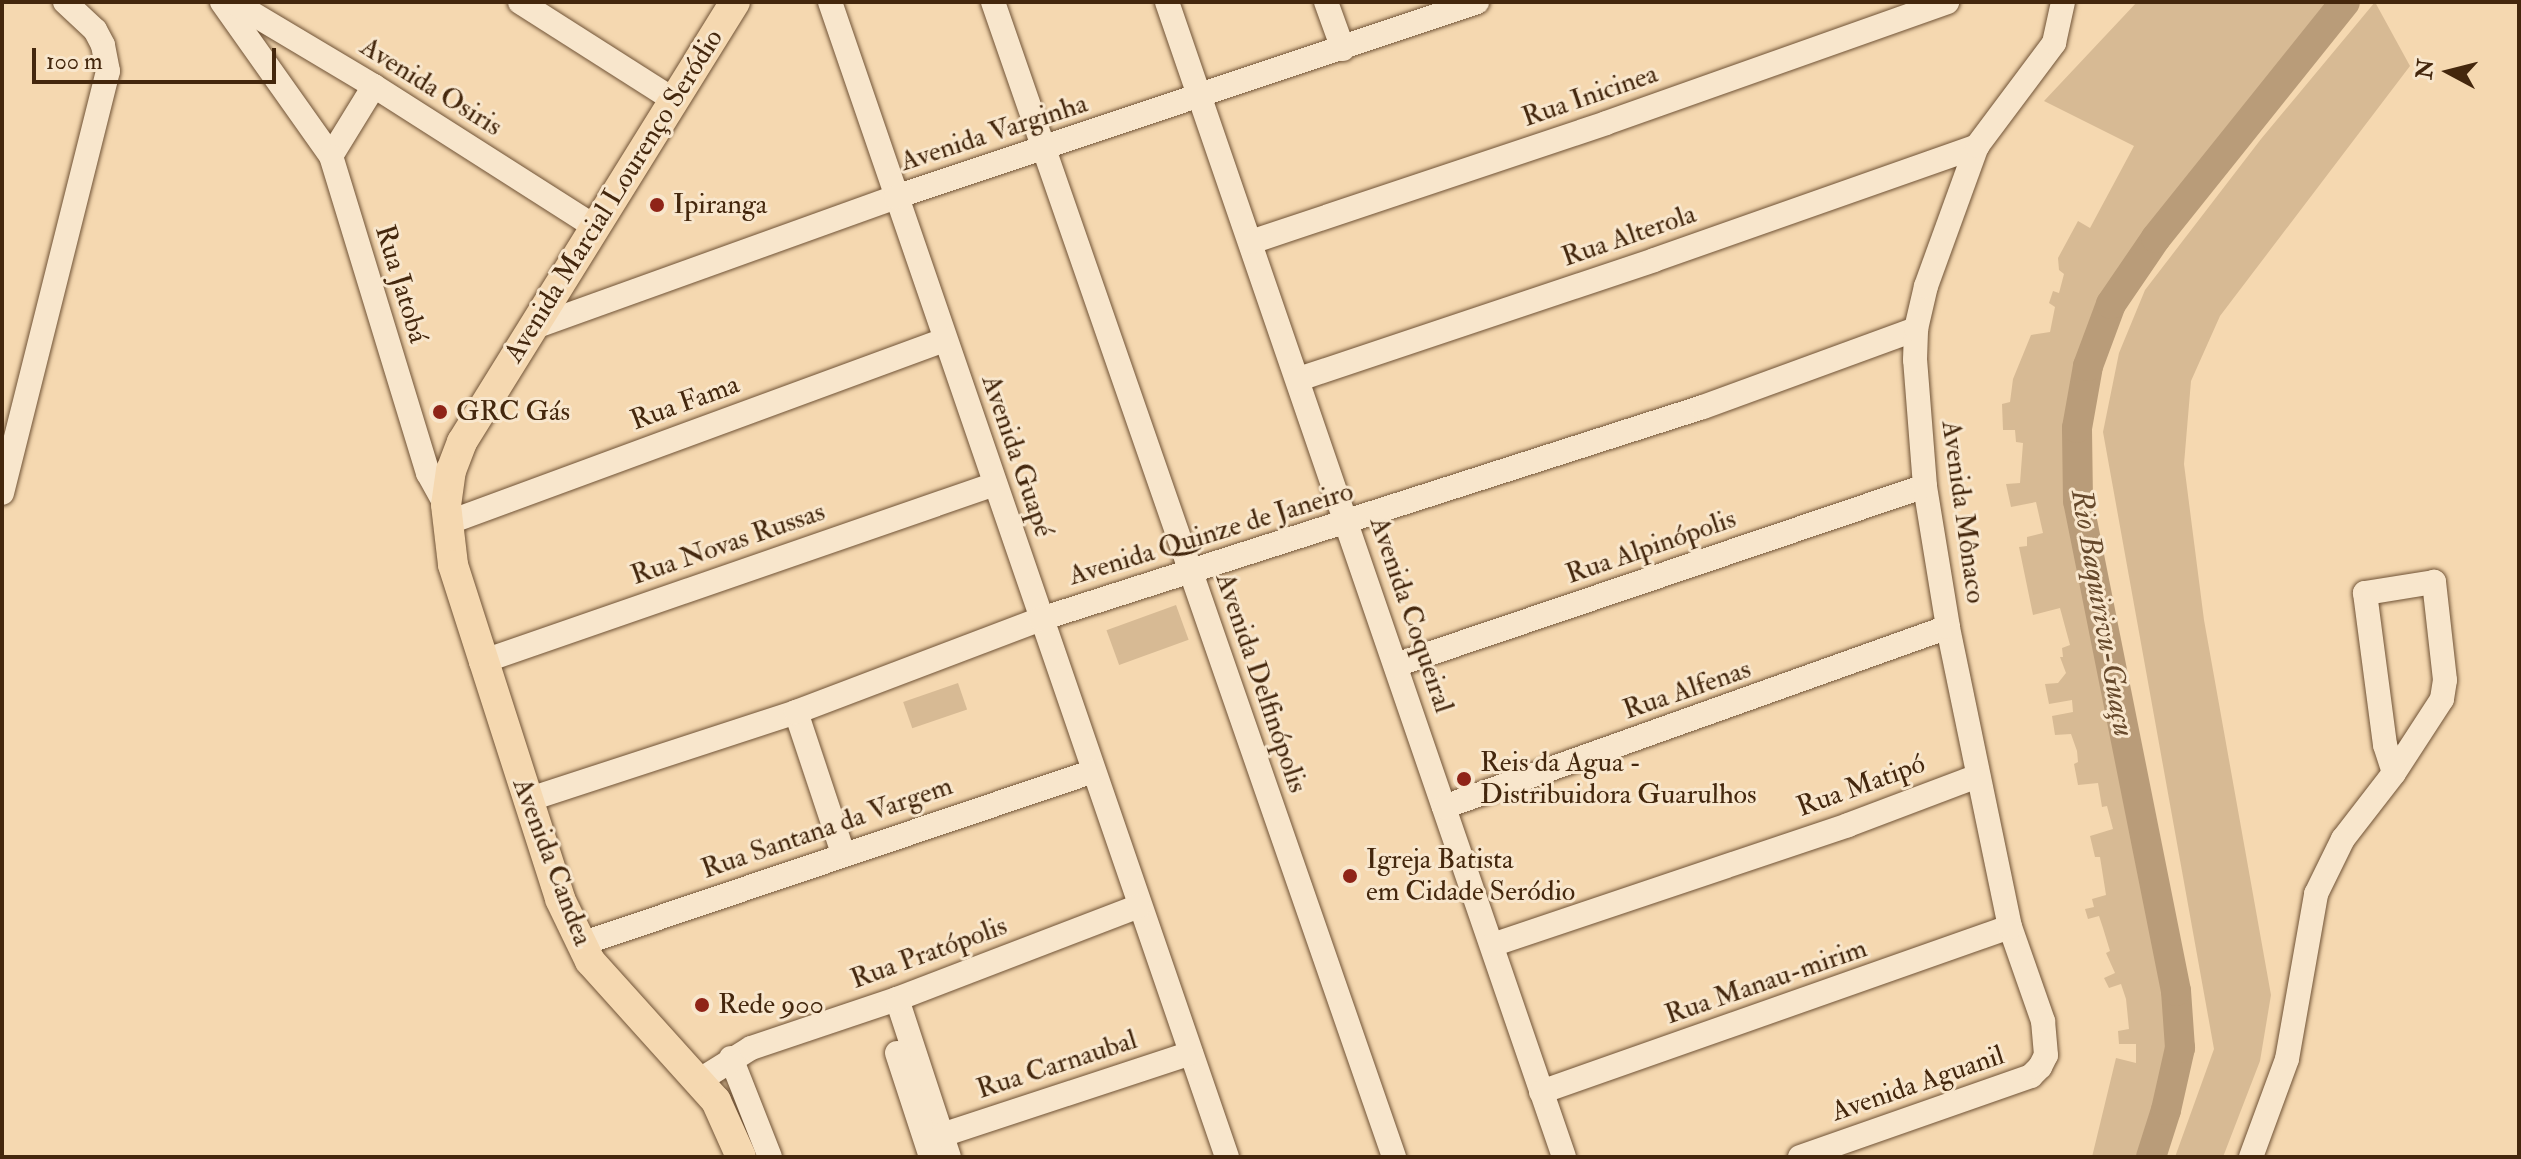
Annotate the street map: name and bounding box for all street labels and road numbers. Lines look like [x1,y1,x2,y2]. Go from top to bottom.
street label: Avenida Marcial Lourenço Seródio [497,23,731,369]
street label: Avenida Osiris [354,30,508,144]
street label: Rua Inicinea [1518,57,1662,135]
street label: Avenida Varginha [896,87,1092,179]
street label: Rua Alterola [1558,197,1700,275]
street label: Rua Jatobá [367,221,435,347]
street label: Rua Fama [626,368,744,438]
street label: Avenida Guapé [974,371,1060,541]
street label: Avenida Mônaco [1934,418,1992,606]
street label: Avenida Quinze de Janeiro [1065,475,1357,593]
street label: Rua Novas Russas [627,495,829,593]
street label: Rua Alpinópolis [1562,502,1740,592]
street label: Avenida Coqueiral [1362,513,1460,717]
street label: Avenida Delfinópolis [1208,569,1314,797]
street label: Rua Alfenas [1619,652,1755,728]
street label: Rua Matipó [1792,747,1930,825]
street label: Rua Santana da Vargem [697,769,957,887]
street label: Avenida Candea [505,773,599,951]
street label: Rua Pratópolis [846,909,1012,997]
street label: Rua Manau-mirim [1661,932,1871,1032]
street label: Rua Carnaubal [973,1023,1141,1107]
street label: Avenida Aguanil [1827,1039,2009,1129]

